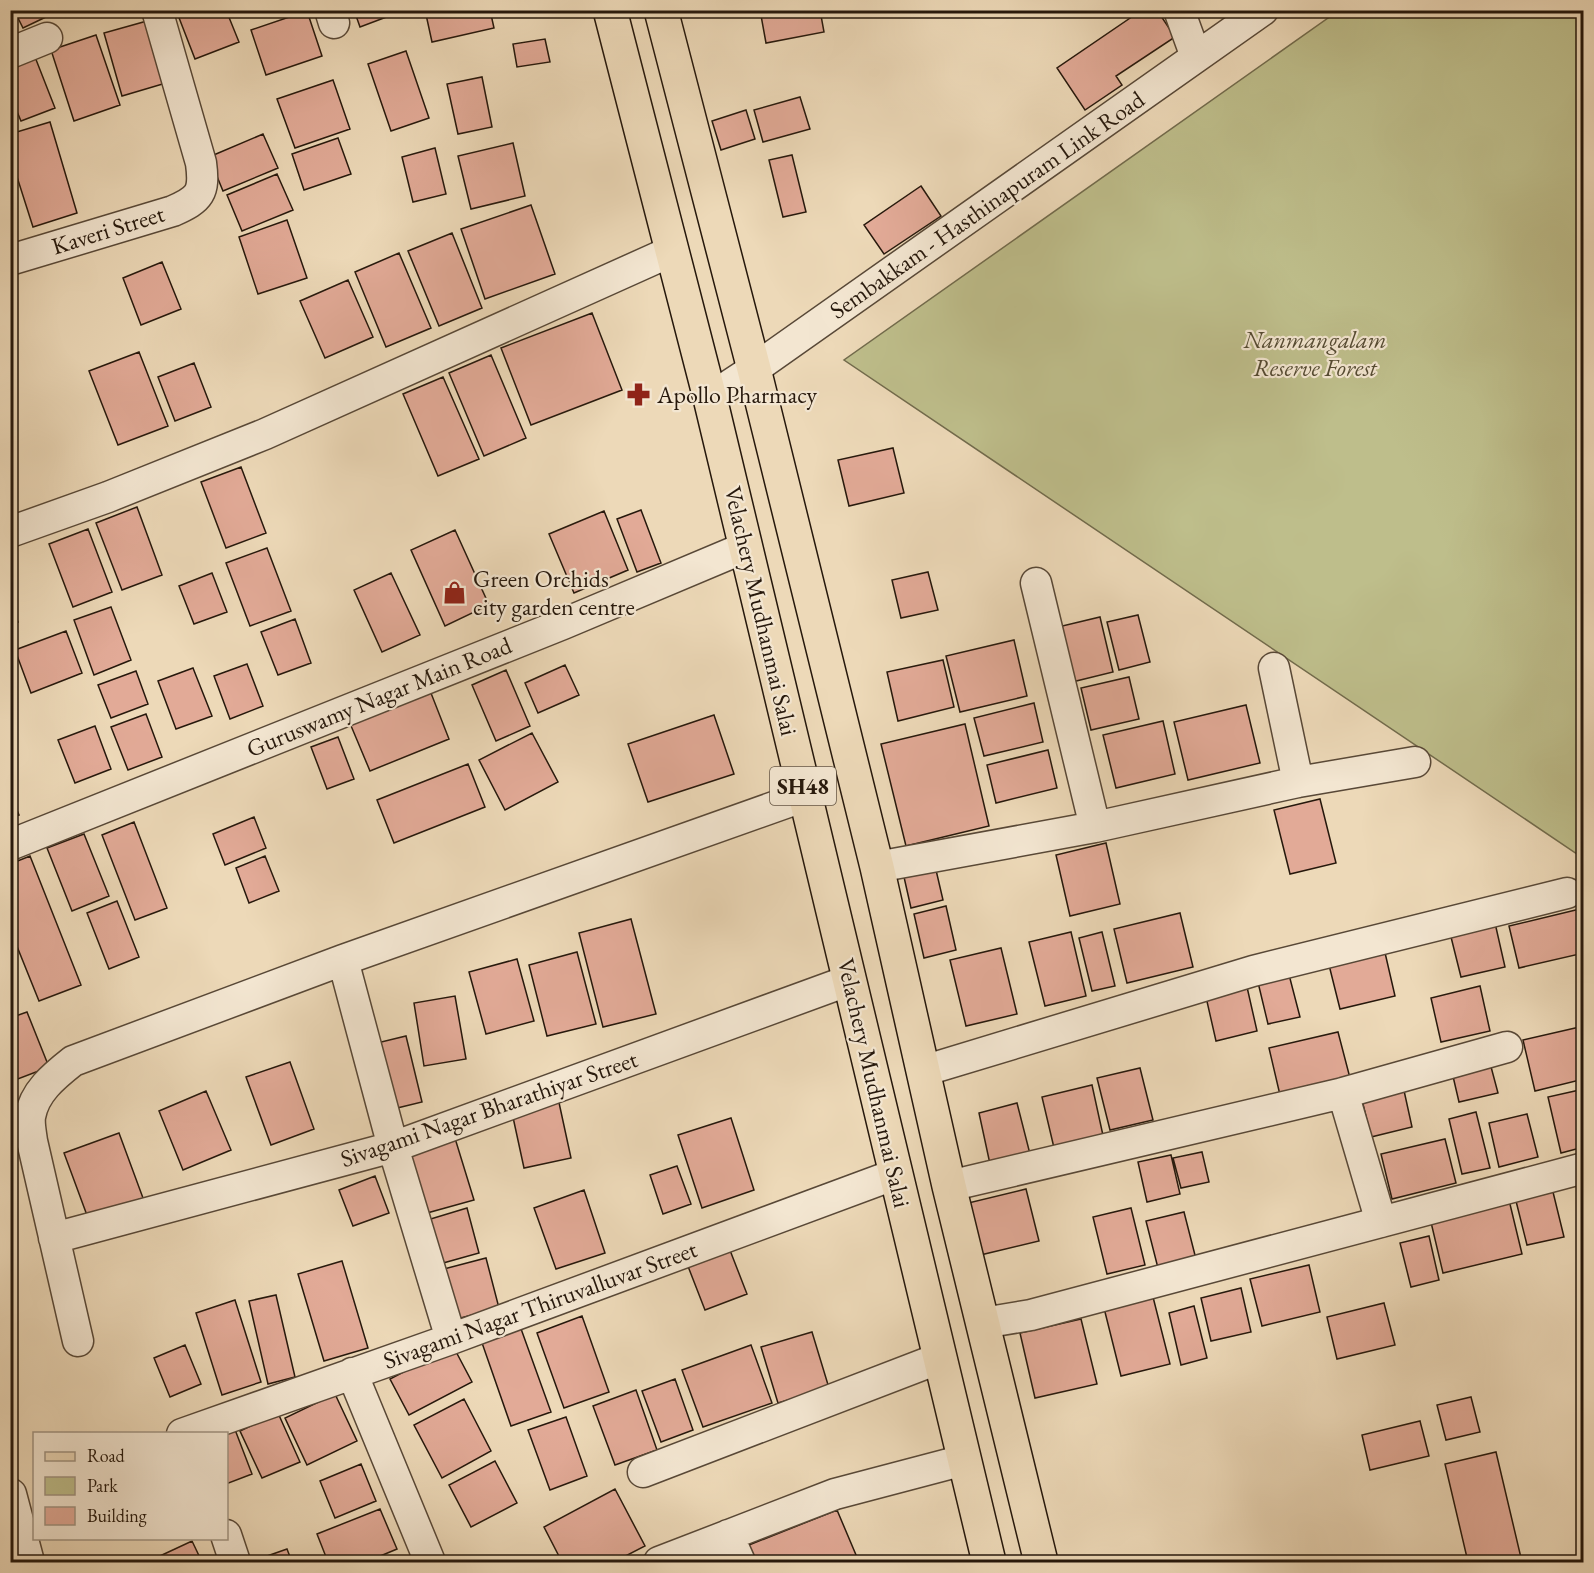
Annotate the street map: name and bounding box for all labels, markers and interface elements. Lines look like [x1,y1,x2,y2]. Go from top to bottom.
street label: Sembakkam - Hasthinapuram Link Road [823,83,1151,326]
street label: Kaveri Street [48,198,168,261]
park label: Nanmangalam Reserve Forest [1243,324,1386,383]
place label: Apollo Pharmacy [656,379,818,410]
pharmacy icon: Apollo Pharmacy [626,382,652,408]
street label: Velachery Mudhanmai Salai [718,483,805,739]
place label: Green Orchids city garden centre [473,563,635,622]
shop icon: Green Orchids city garden centre [442,580,468,606]
street label: Guruswamy Nagar Main Road [242,629,517,764]
road number: SH48 [770,767,836,805]
street label: Velachery Mudhanmai Salai [831,955,918,1211]
street label: Sivagami Nagar Bharathiyar Street [336,1043,642,1174]
street label: Sivagami Nagar Thiruvalluvar Street [379,1233,701,1376]
legend [33,1432,228,1540]
text: Road [87,1444,126,1467]
text: Park [87,1474,118,1497]
text: Building [87,1504,147,1527]

